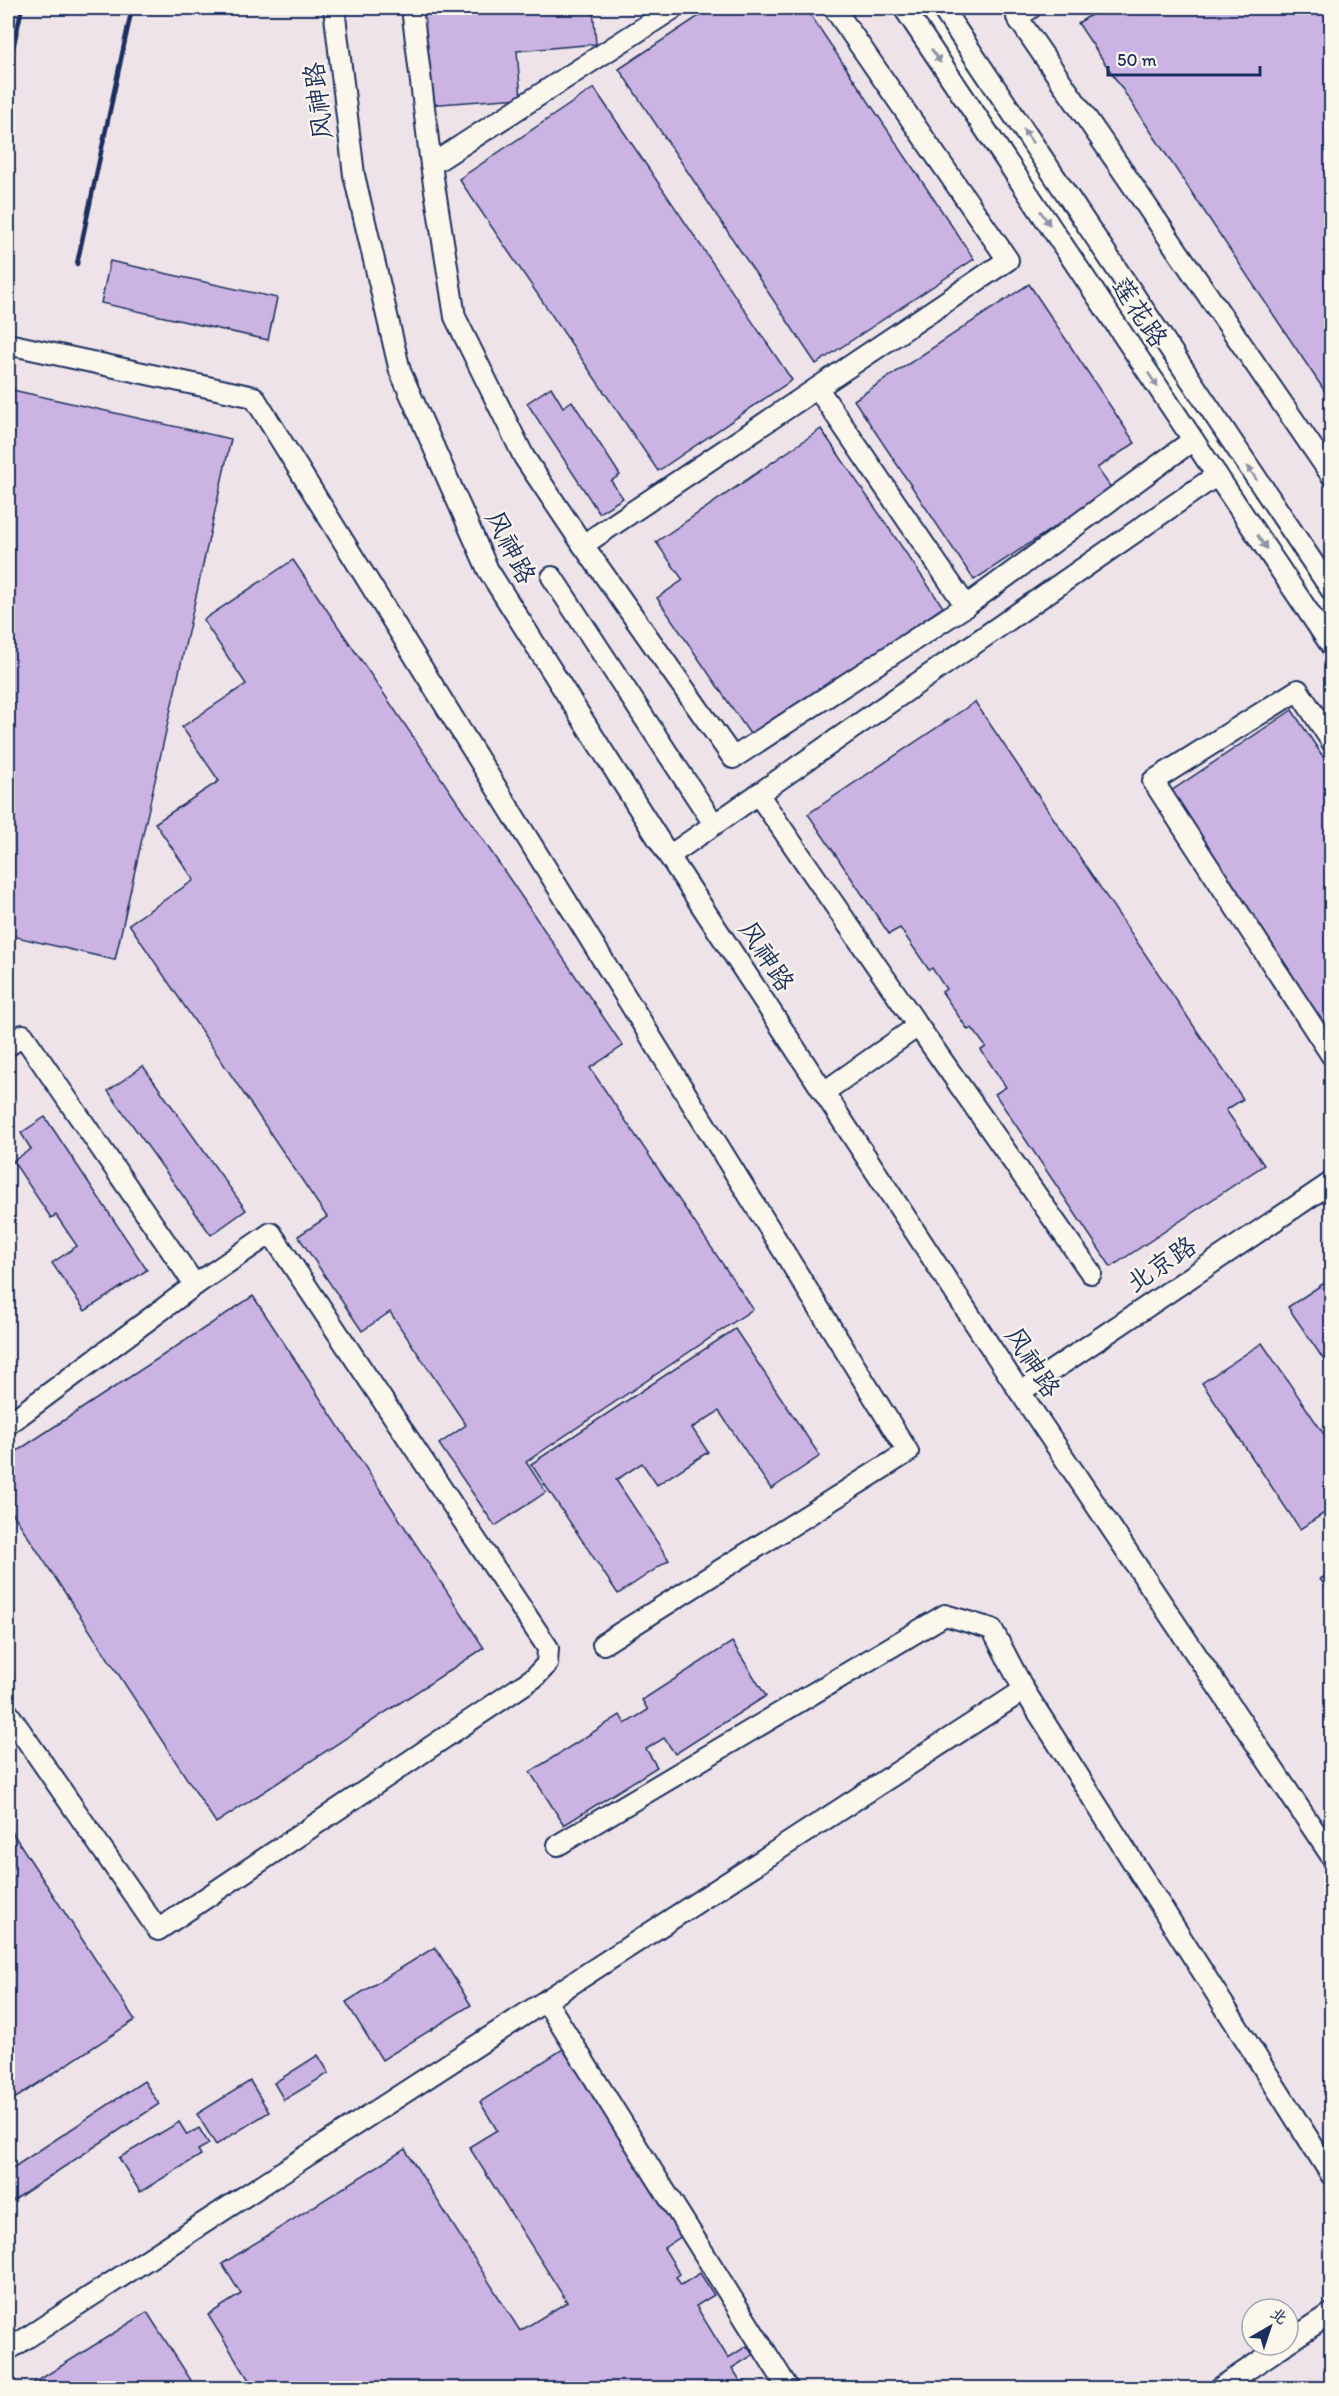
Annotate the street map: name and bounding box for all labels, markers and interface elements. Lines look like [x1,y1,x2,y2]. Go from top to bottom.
scale bar [1108,39,1260,77]
one-way arrow [930,48,941,64]
text: 50 m [1117,49,1157,71]
street label: 风神路 [297,60,339,142]
one-way arrow [1022,128,1034,144]
one-way arrow [1039,210,1050,226]
street label: 莲花路 [1105,271,1175,353]
one-way arrow [1147,372,1158,388]
one-way arrow [1247,464,1258,481]
street label: 风神路 [479,505,543,589]
one-way arrow [1256,534,1267,550]
street label: 风神路 [732,915,802,997]
street label: 北京路 [1120,1229,1202,1299]
street label: 风神路 [998,1321,1068,1403]
north arrow [1240,2297,1300,2357]
text: 北 [1267,2303,1291,2328]

